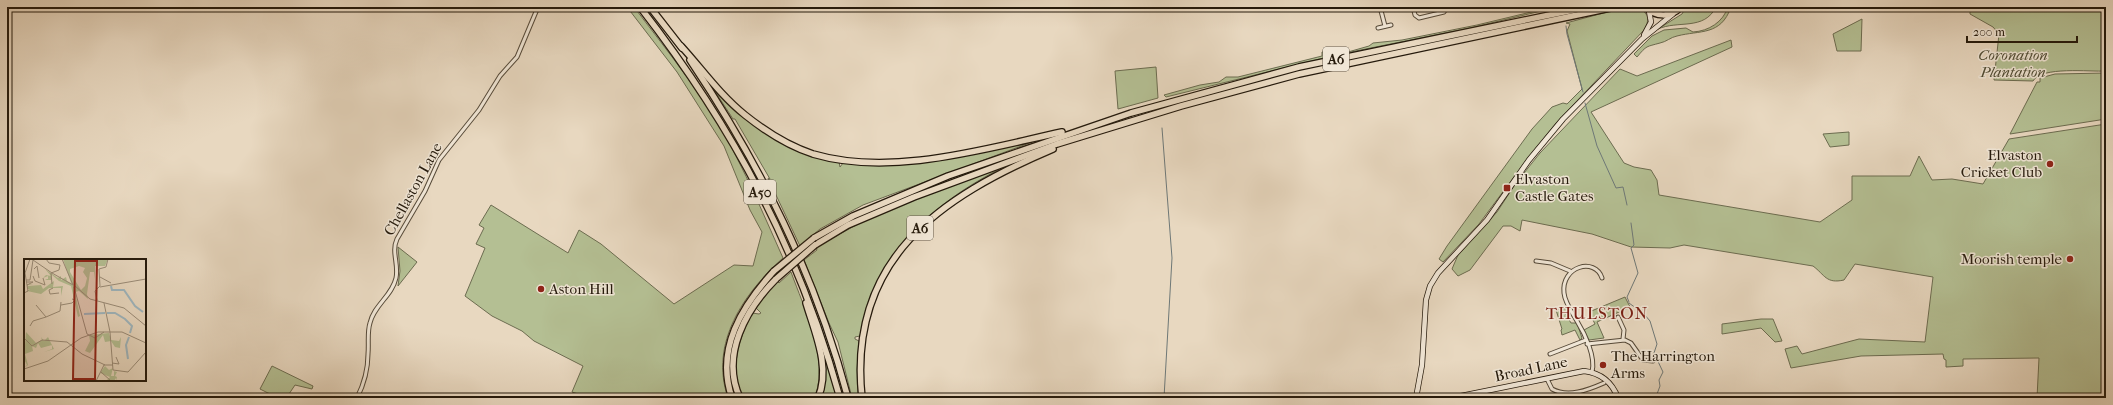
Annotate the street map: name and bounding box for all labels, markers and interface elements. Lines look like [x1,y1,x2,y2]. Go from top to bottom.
scale bar [1967,18,2077,44]
text: 200 m [1973,25,2005,39]
park label: Coronation Plantation [1978,46,2048,81]
road number: A6 [1323,47,1349,71]
street label: Chellaston Lane [380,139,446,239]
place label: Elvaston Cricket Club [1961,146,2042,181]
marker: Elvaston Cricket Club [2045,159,2055,169]
place label: Elvaston Castle Gates [1515,170,1594,205]
road number: A50 [744,180,776,204]
marker: Elvaston Castle Gates [1502,183,1512,193]
road number: A6 [907,216,933,240]
place label: Moorish temple [1961,250,2063,268]
marker: Moorish temple [2065,254,2075,264]
inset map [24,259,146,381]
place label: Aston Hill [548,280,614,298]
marker: Aston Hill [536,284,546,294]
district label: THULSTON [1546,303,1648,323]
place label: The Harrington Arms [1610,347,1715,382]
street label: Broad Lane [1493,352,1570,386]
marker: The Harrington Arms [1598,360,1608,370]

